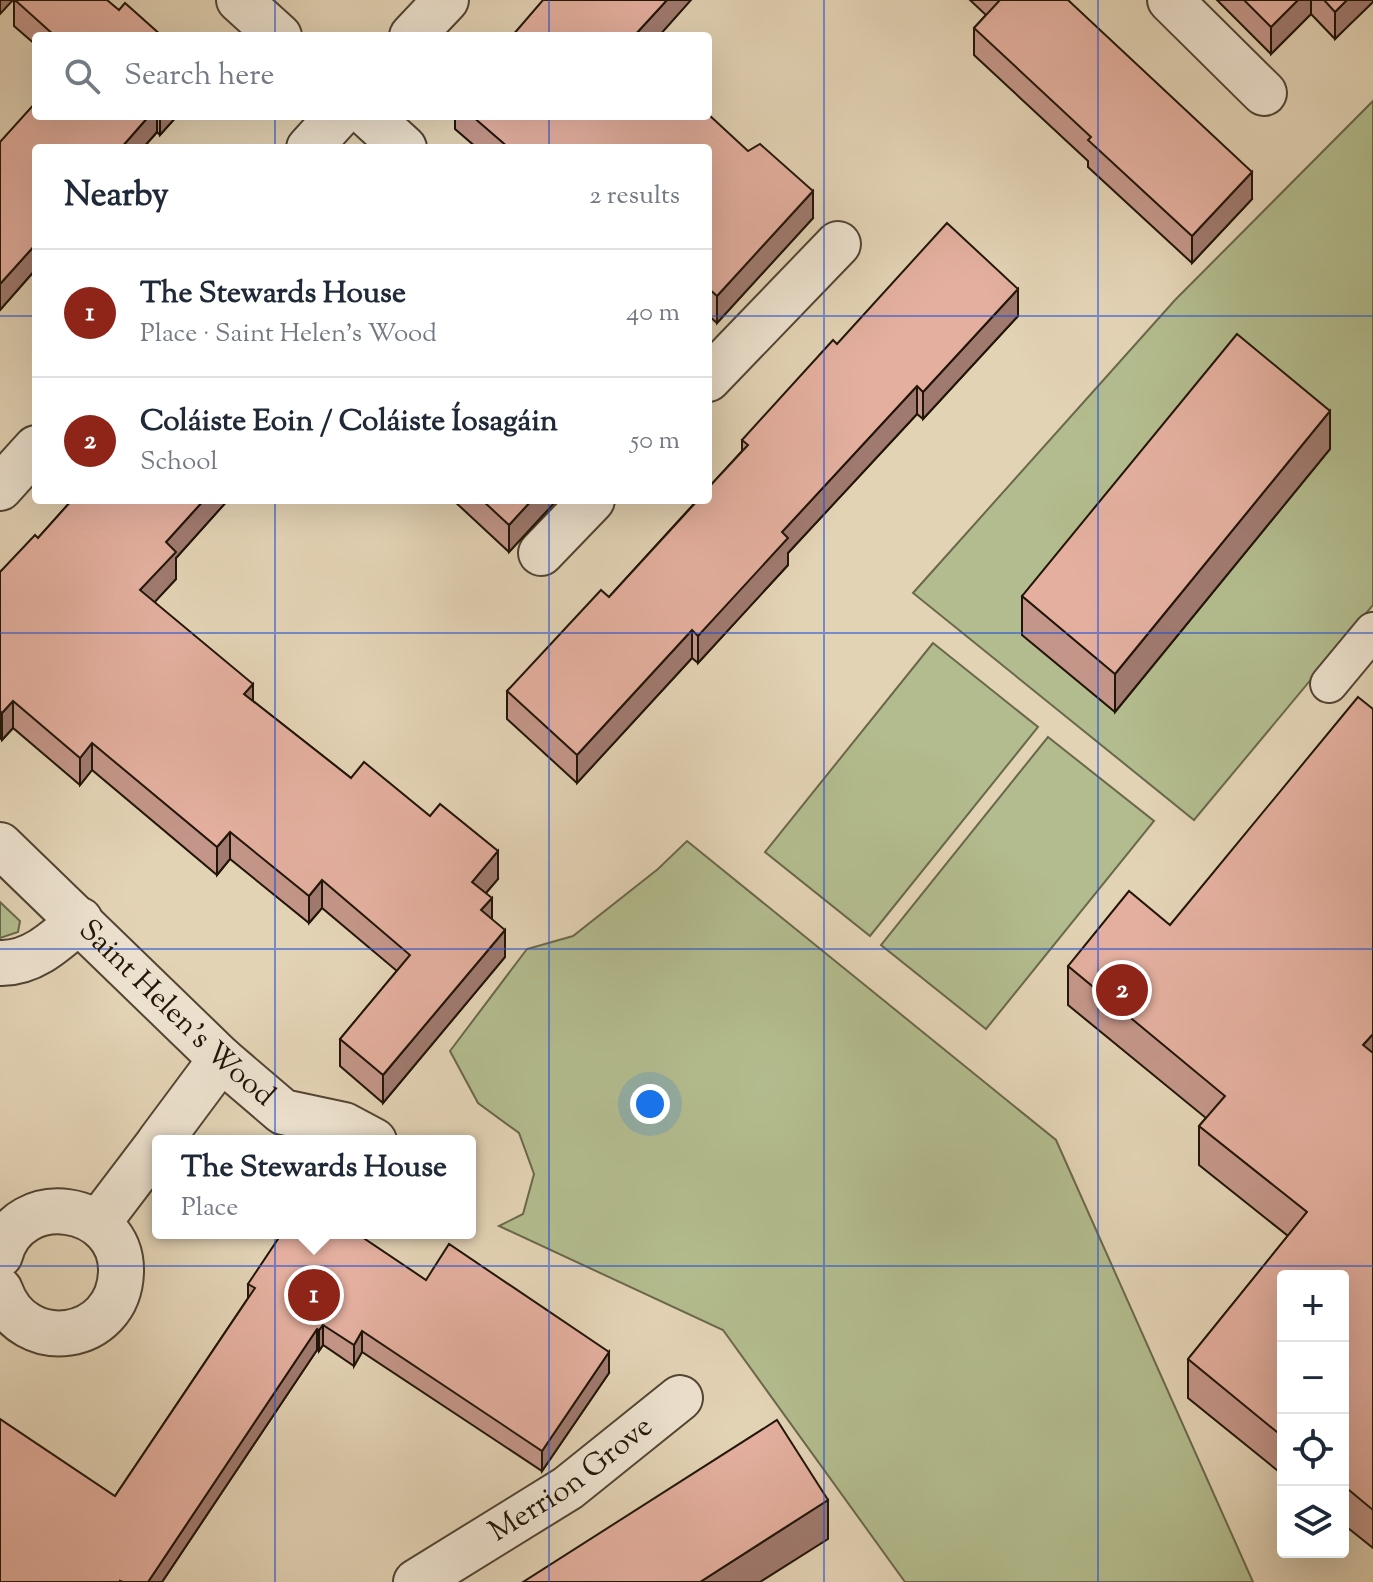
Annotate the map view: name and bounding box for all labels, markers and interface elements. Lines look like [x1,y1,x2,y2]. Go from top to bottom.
search box [32,32,712,120]
icon: search [60,54,104,98]
text: Search here [124,55,274,98]
text: Nearby [64,172,169,221]
text: 2 results [589,178,680,215]
text: The Stewards House [140,273,406,316]
text: 1 [86,295,94,332]
text: 40 m [626,295,680,332]
text: Place · Saint Helen's Wood [140,316,437,353]
text: Coláiste Eoin / Coláiste Íosagáin [140,401,558,444]
text: 2 [84,423,96,460]
text: 50 m [630,423,680,460]
text: School [140,444,218,481]
street label: Saint Helen's Wood [68,910,284,1117]
pin: 2 [1096,960,1148,1020]
your location [630,1084,670,1124]
popup [152,1135,476,1239]
text: The Stewards House [181,1147,447,1190]
text: Place [181,1190,238,1227]
pin: 1 [288,1265,340,1325]
map controls [1277,1270,1349,1558]
button: + [1277,1270,1349,1342]
button: − [1277,1342,1349,1414]
street label: Merrion Grove [481,1406,662,1553]
button: locate [1277,1414,1349,1486]
button: layers [1277,1486,1349,1558]

